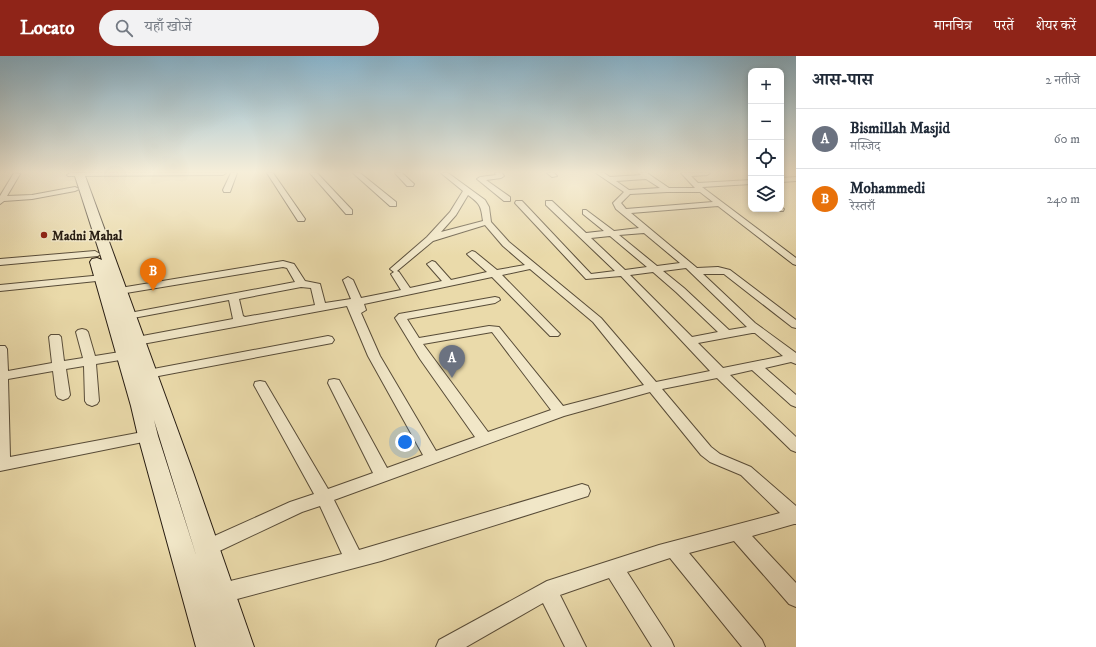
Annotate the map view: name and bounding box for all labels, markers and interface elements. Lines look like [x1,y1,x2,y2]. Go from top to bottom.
search box [99,10,379,46]
text: Locato [20,17,75,40]
icon: search [113,17,135,39]
text: यहाँ खोजें [145,17,192,36]
text: मानचित्र [934,17,972,35]
text: परतें [994,17,1014,35]
text: शेयर करें [1036,17,1076,35]
map controls [748,68,784,212]
button: + [748,68,784,104]
text: आस-पास [812,69,873,91]
text: 2 नतीजे [1045,72,1080,88]
button: − [748,104,784,140]
text: Bismillah Masjid [850,119,950,138]
text: A [821,131,829,147]
text: 60 m [1054,131,1080,147]
text: मस्जिद [850,138,880,154]
button: locate [748,140,784,176]
button: layers [748,176,784,212]
text: Mohammedi [850,179,925,198]
text: B [821,191,829,207]
text: 240 m [1047,191,1080,207]
text: रेस्तराँ [850,198,875,214]
place label: Madni Mahal [52,228,124,244]
marker: Madni Mahal [39,230,49,240]
pin: B [140,258,166,291]
pin: A [439,345,465,378]
your location [395,432,415,452]

